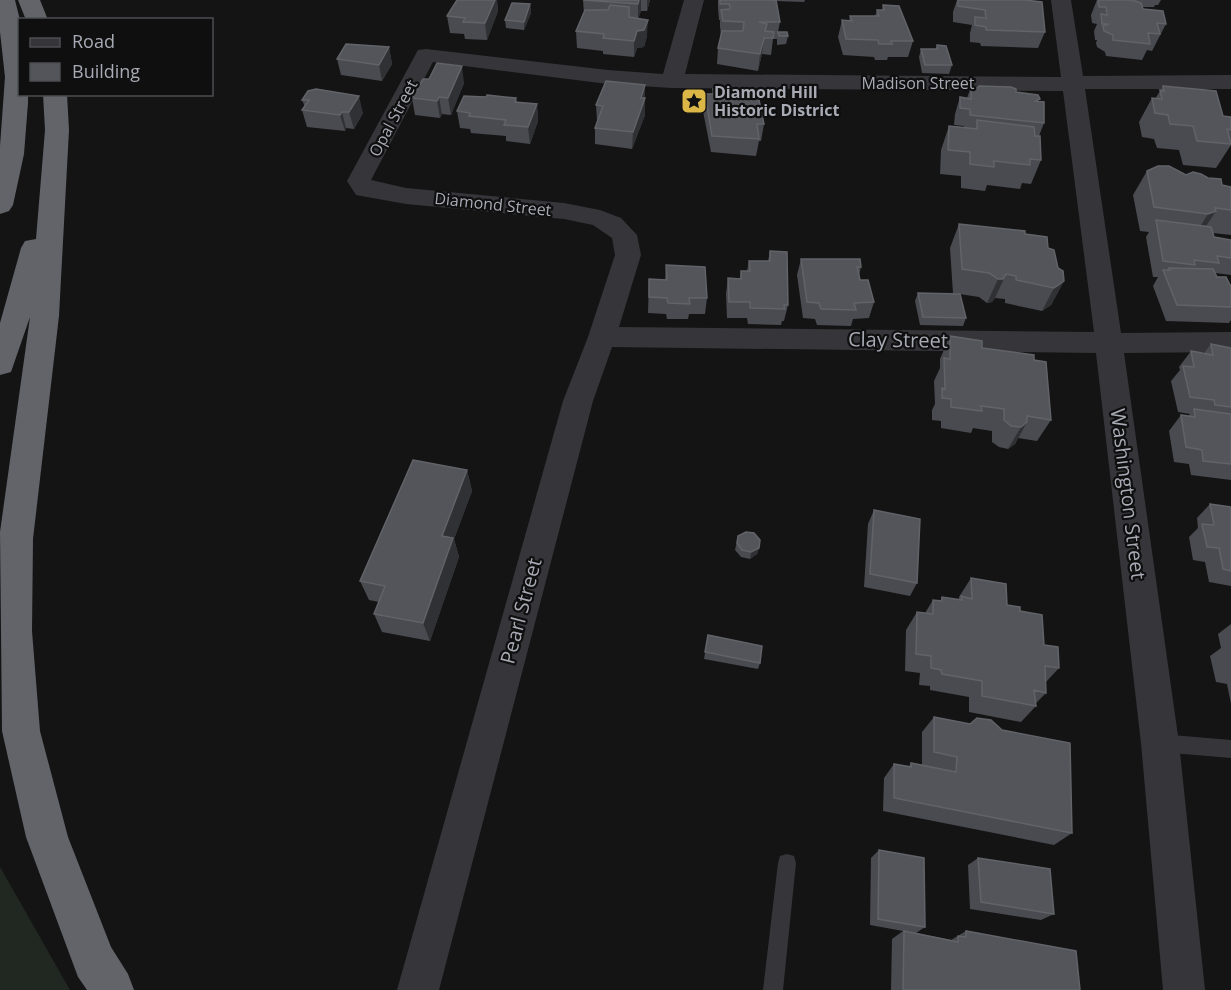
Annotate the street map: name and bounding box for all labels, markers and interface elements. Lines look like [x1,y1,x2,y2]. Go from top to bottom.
legend [18,18,213,96]
text: Road [72,29,115,53]
text: Building [72,59,140,83]
street label: Madison Street [861,72,975,94]
street label: Opal Street [364,75,423,160]
place label: Diamond Hill Historic District [714,81,839,121]
place icon: Diamond Hill Historic District [679,86,709,116]
street label: Diamond Street [433,187,553,221]
street label: Clay Street [848,325,948,354]
street label: Washington Street [1105,407,1152,581]
street label: Pearl Street [493,555,548,667]

